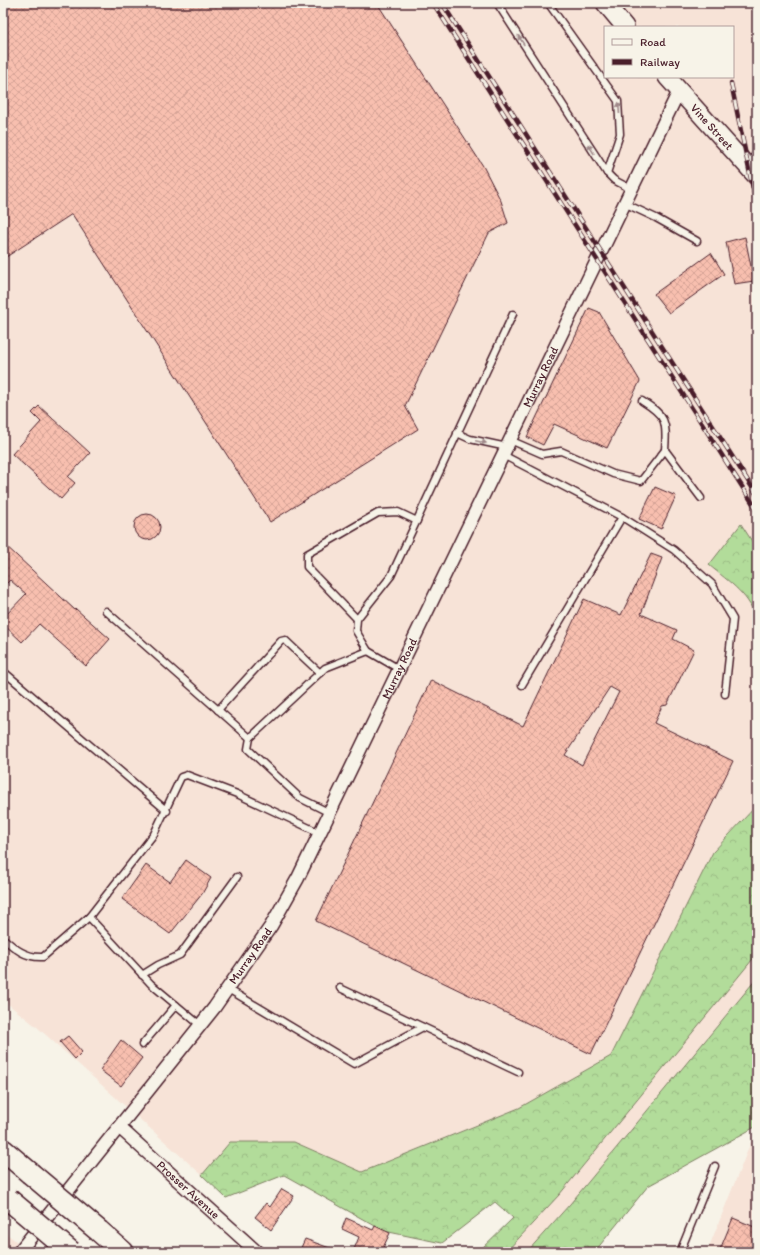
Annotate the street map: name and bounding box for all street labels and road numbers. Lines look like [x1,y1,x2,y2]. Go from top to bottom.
street label: Vine Street [687,101,737,153]
street label: Murray Road [520,344,561,410]
street label: Murray Road [379,635,420,701]
street label: Murray Road [226,924,275,987]
street label: Prosser Avenue [154,1158,223,1222]

